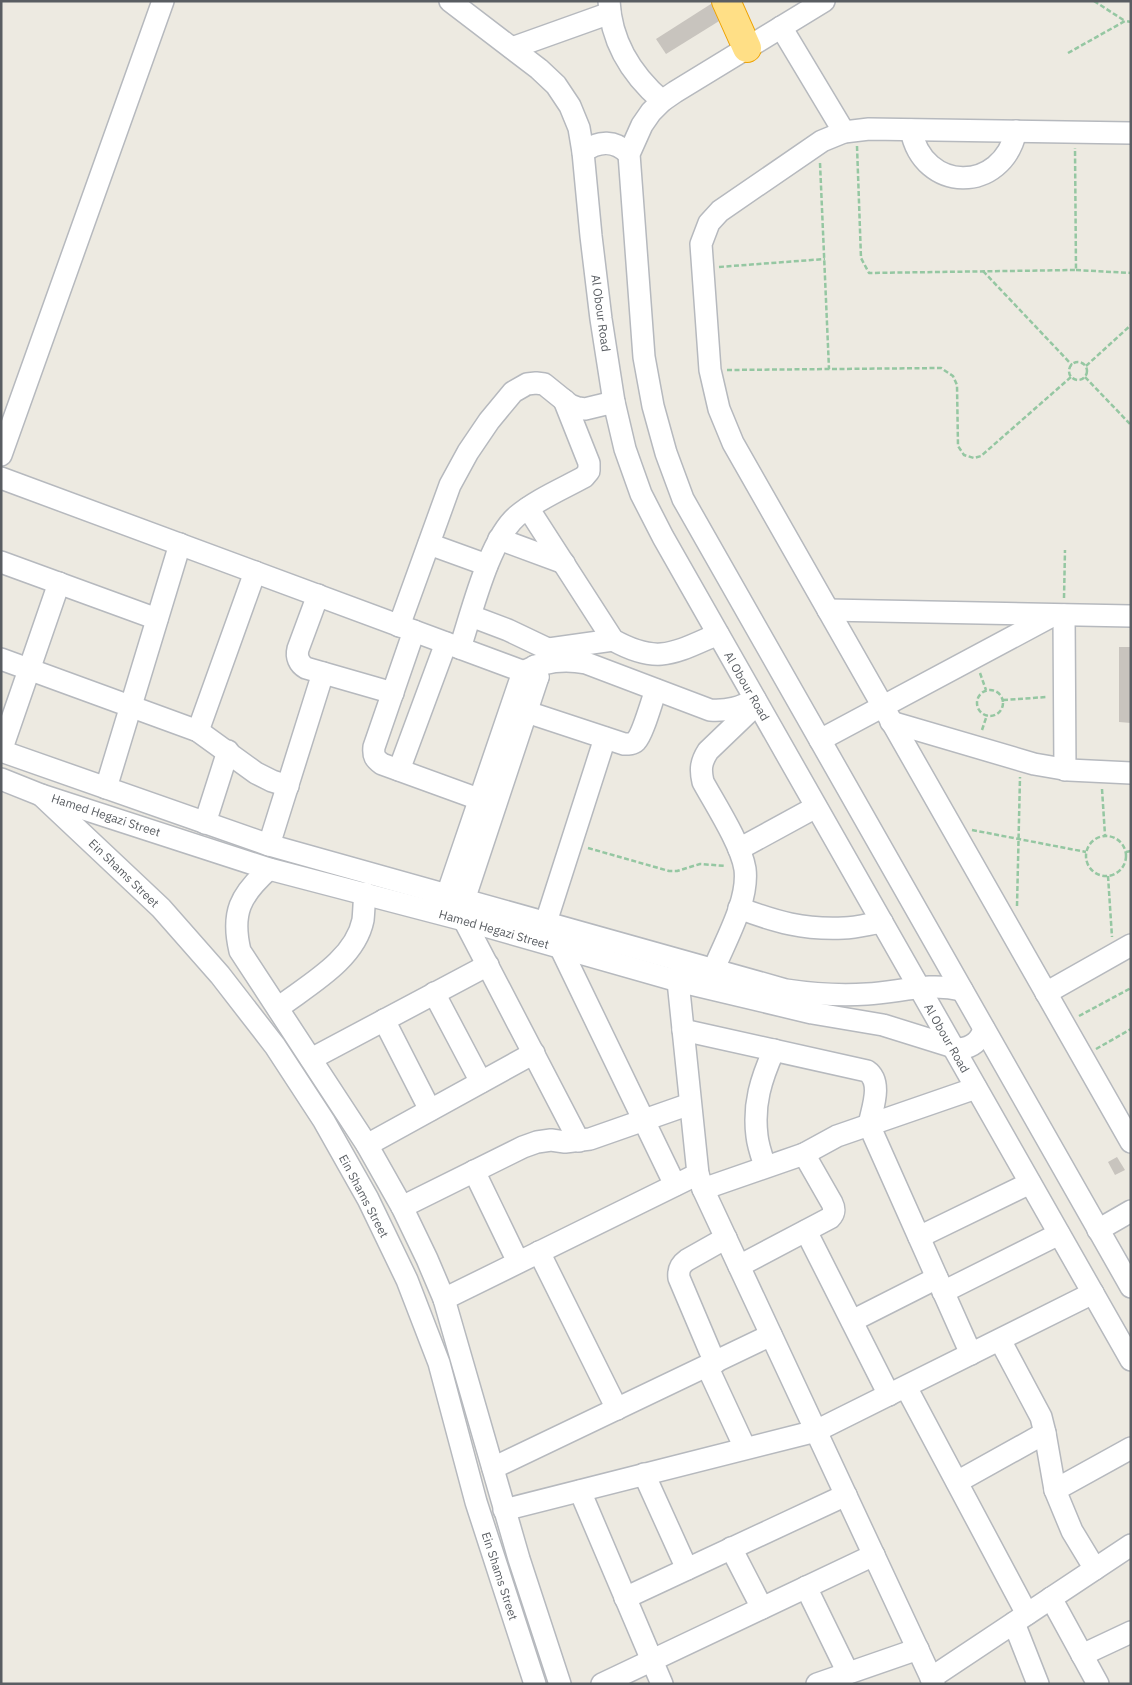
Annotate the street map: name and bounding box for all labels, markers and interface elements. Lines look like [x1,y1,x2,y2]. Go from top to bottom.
street label: Al Obour Road [588,274,614,352]
street label: Al Obour Road [721,649,773,723]
street label: Hamed Hegazi Street [50,790,162,840]
street label: Ein Shams Street [86,836,162,910]
street label: Hamed Hegazi Street [437,906,551,952]
street label: Al Obour Road [921,1001,973,1075]
street label: Ein Shams Street [336,1152,392,1240]
street label: Ein Shams Street [479,1530,521,1622]

